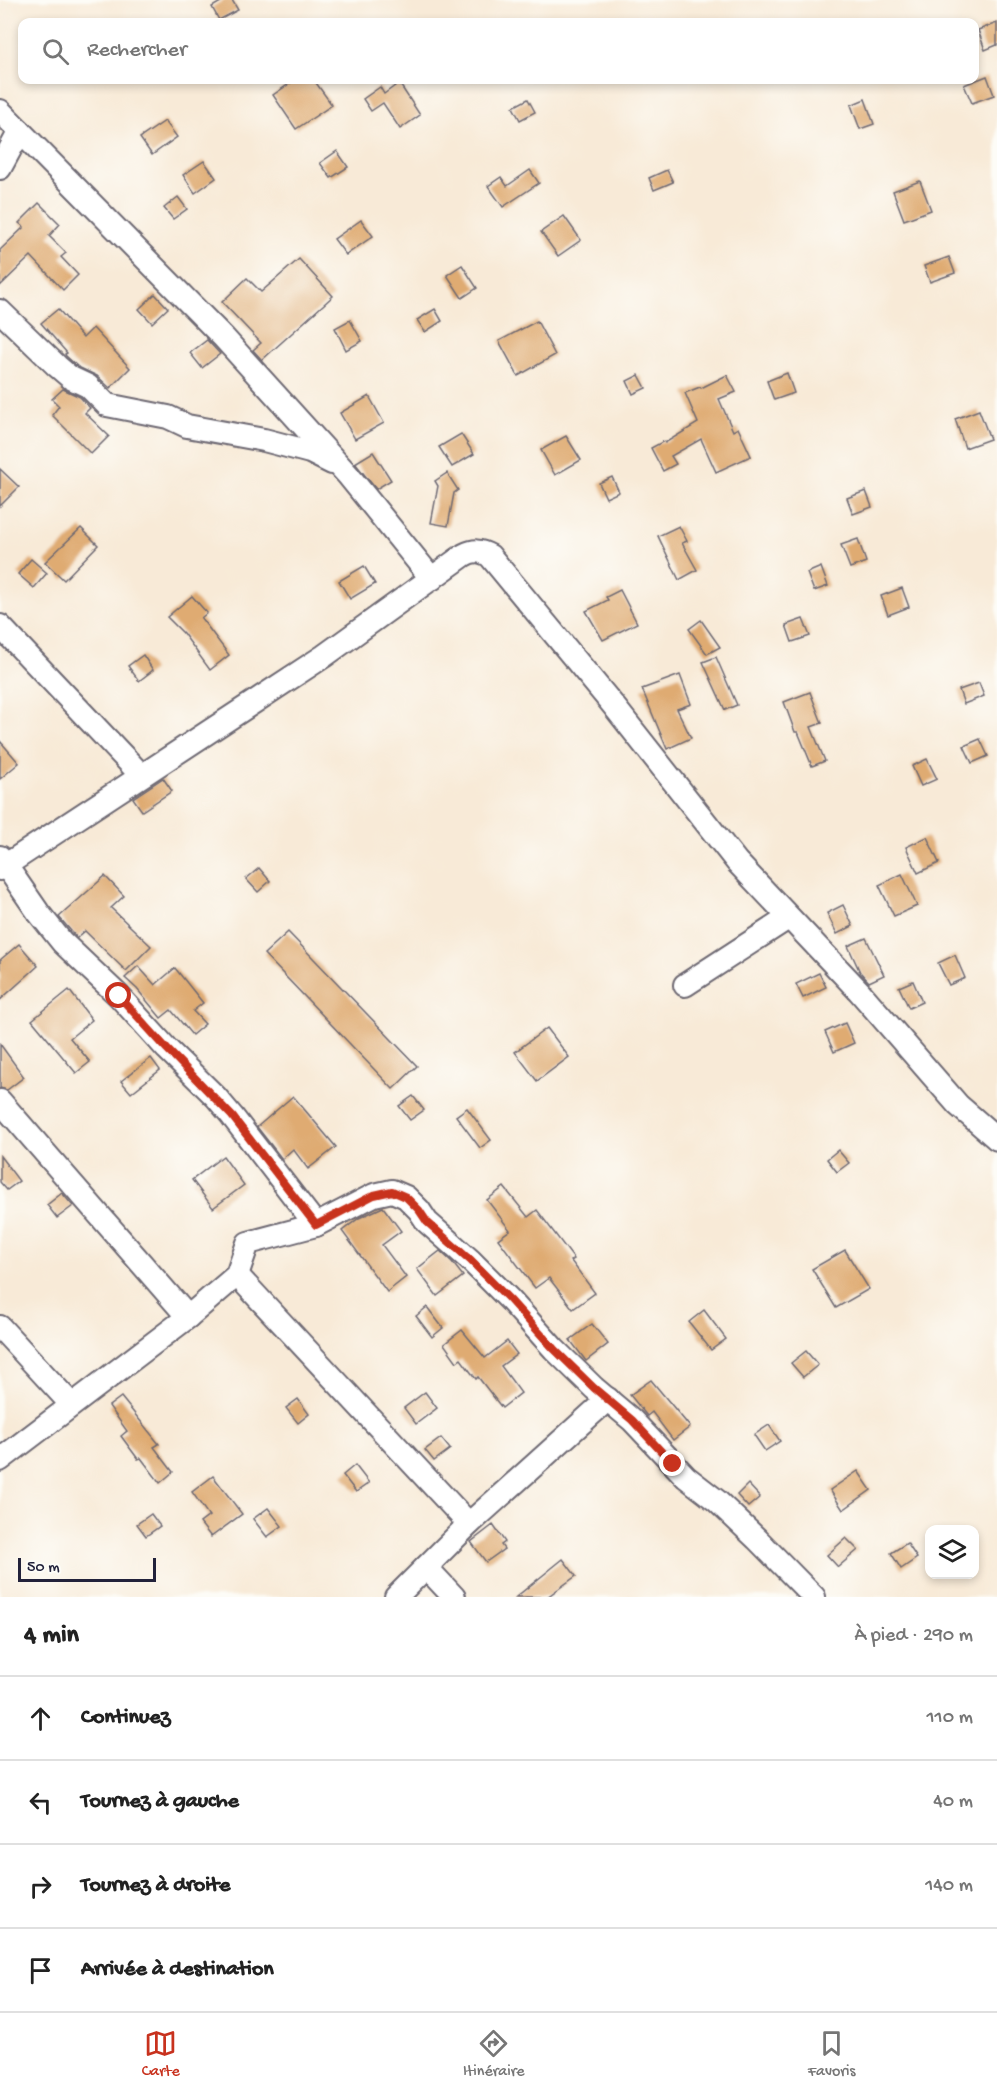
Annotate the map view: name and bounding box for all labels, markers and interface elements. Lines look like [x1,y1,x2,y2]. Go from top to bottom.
search box [18,18,979,84]
icon: search [39,35,72,68]
text: Rechercher [87,38,187,64]
route start [105,982,131,1008]
route end [659,1450,685,1476]
map controls [925,1525,979,1579]
button: layers [925,1525,979,1579]
scale bar [18,1555,156,1582]
text: 50 m [27,1559,60,1578]
text: 4 min [24,1621,79,1652]
text: À pied · 290 m [854,1625,973,1648]
icon: ahead [24,1702,57,1735]
text: Continuez [81,1705,170,1731]
text: 110 m [927,1707,973,1730]
icon: left [24,1786,57,1819]
text: Tournez à gauche [81,1789,239,1815]
text: 40 m [933,1791,973,1814]
icon: right [24,1870,57,1903]
text: Tournez à droite [81,1873,230,1899]
text: 140 m [925,1875,973,1898]
icon: arrive [24,1954,57,1987]
text: Arrivée à destination [81,1957,274,1983]
tab: Carte [142,2027,180,2082]
tab: Itinéraire [463,2027,525,2082]
tab: Favoris [808,2027,855,2082]

